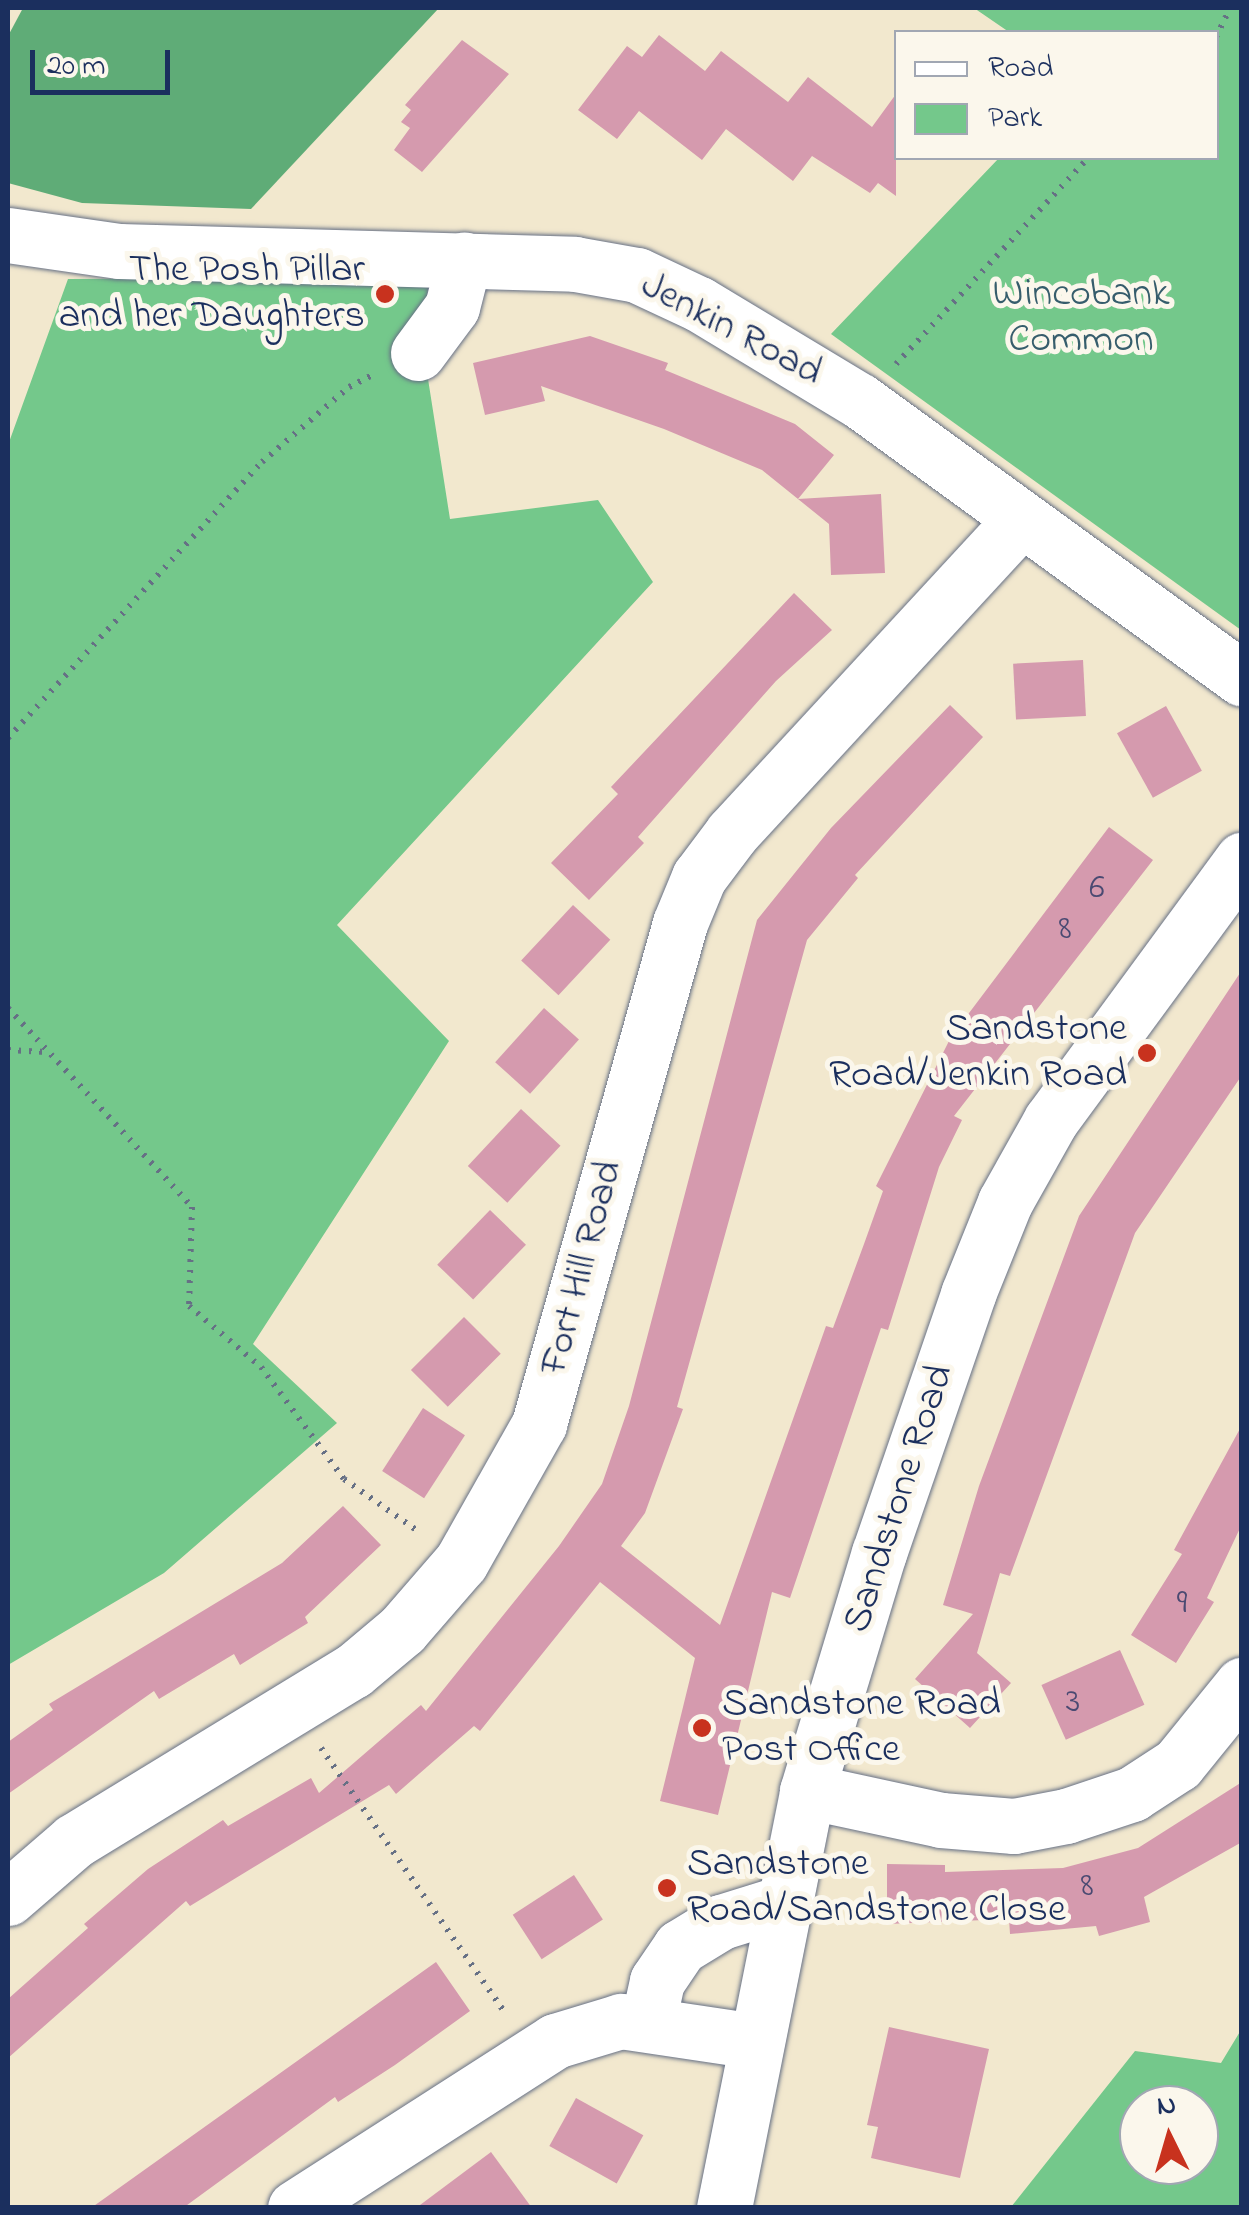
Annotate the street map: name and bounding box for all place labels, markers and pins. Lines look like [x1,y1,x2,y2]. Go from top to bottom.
place label: The Posh Pillar and her Daughters [59,247,365,341]
marker: The Posh Pillar and her Daughters [374,283,396,305]
place label: Sandstone Road/Jenkin Road [829,1006,1127,1100]
marker: Sandstone Road/Jenkin Road [1136,1042,1158,1064]
place label: Sandstone Road Post Office [722,1681,1001,1775]
marker: Sandstone Road Post Office [691,1717,713,1739]
place label: Sandstone Road/Sandstone Close [687,1841,1066,1935]
marker: Sandstone Road/Sandstone Close [656,1877,678,1899]

